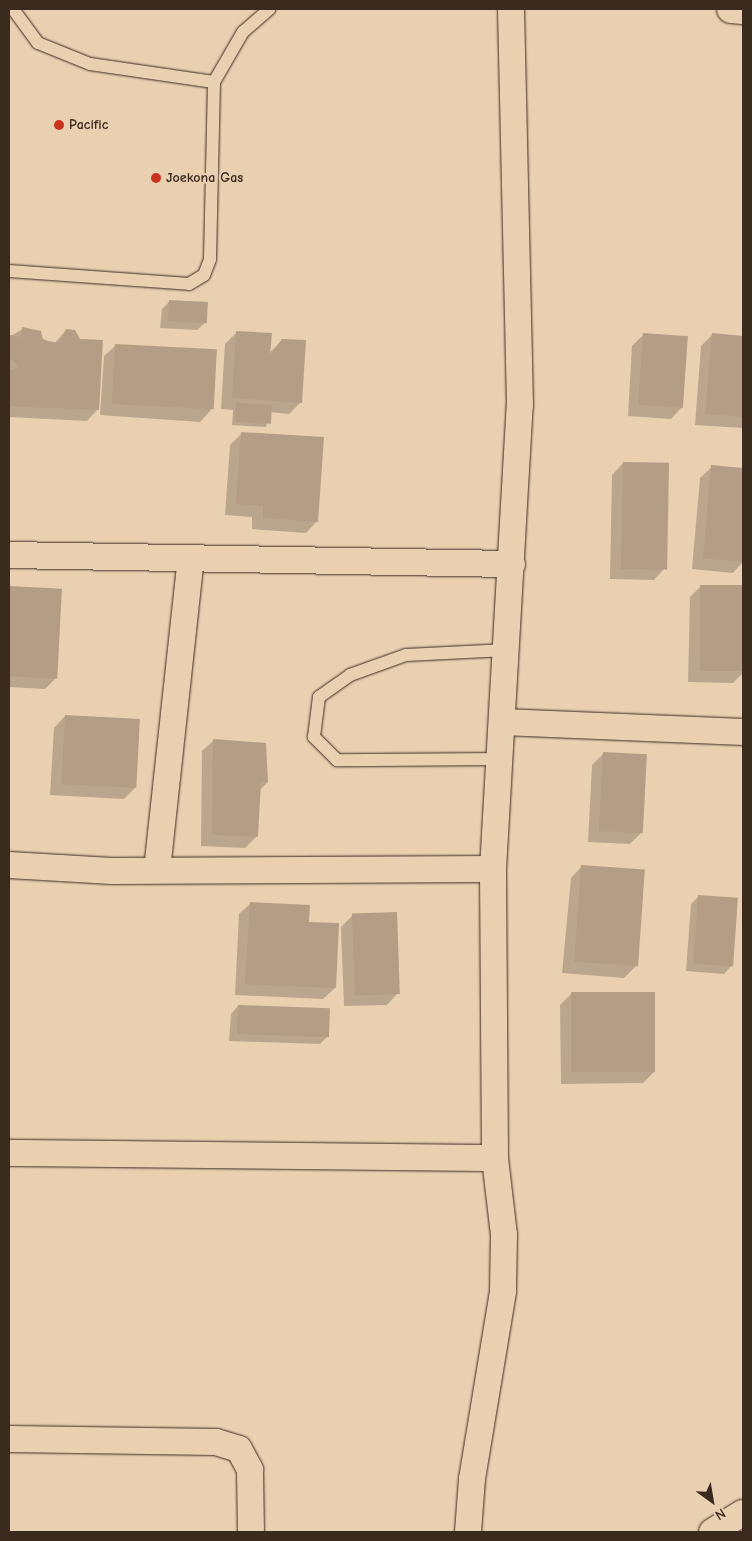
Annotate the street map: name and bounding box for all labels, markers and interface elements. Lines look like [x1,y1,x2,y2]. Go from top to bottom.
place label: Pacific [69,117,108,133]
marker: Pacific [53,119,65,131]
place label: Joekona Gas [166,170,243,186]
marker: Joekona Gas [150,172,162,184]
north arrow [687,1476,737,1526]
text: N [712,1505,729,1524]

